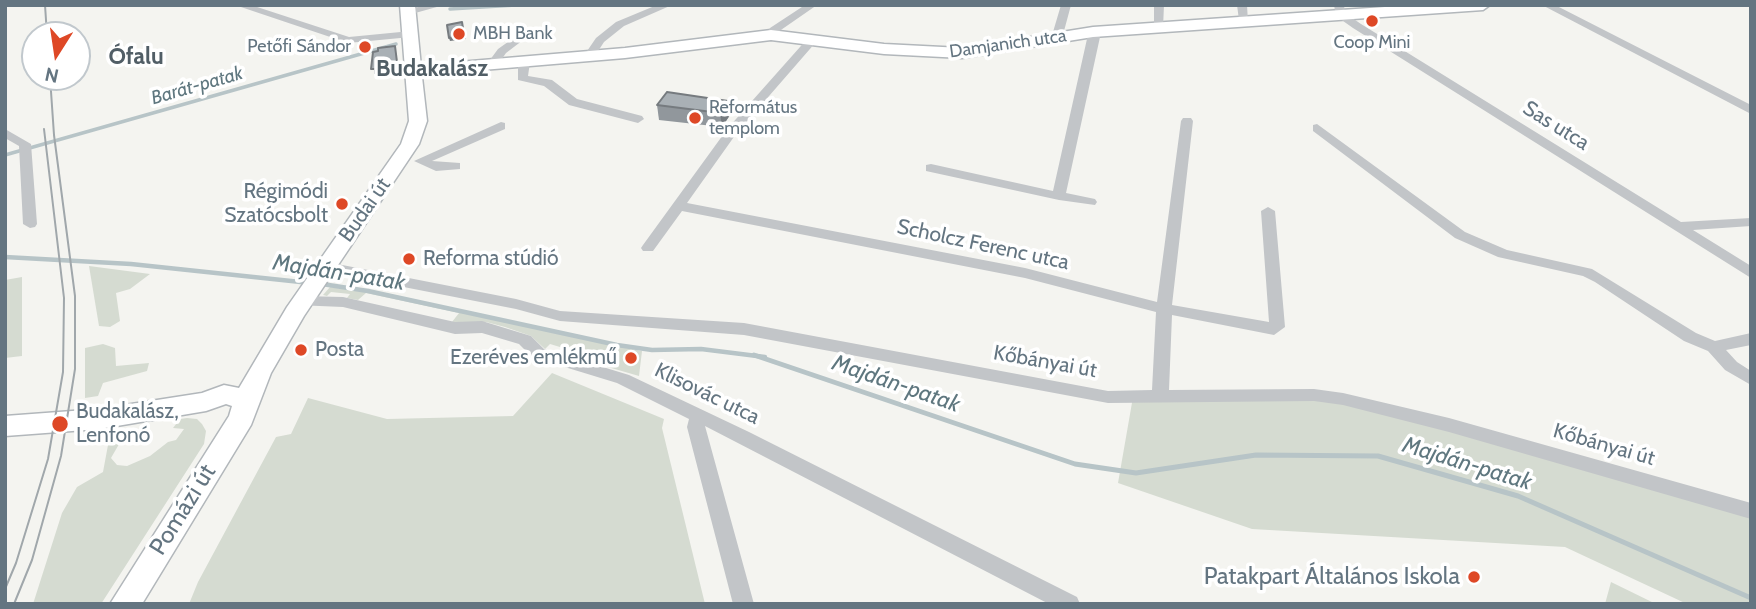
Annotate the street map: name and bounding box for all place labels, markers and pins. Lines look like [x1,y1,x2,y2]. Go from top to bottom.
marker: Coop Mini [1364,13,1380,29]
place label: MBH Bank [473,23,553,45]
marker: MBH Bank [451,26,467,42]
place label: Coop Mini [1334,32,1410,54]
place label: Petőfi Sándor [247,36,351,58]
marker: Petőfi Sándor [357,39,373,55]
place label: Református templom [709,97,797,140]
marker: Református templom [687,110,703,126]
place label: Régimódi Szatócsbolt [224,179,328,229]
marker: Régimódi Szatócsbolt [334,196,350,212]
place label: Reforma stúdió [423,246,559,272]
marker: Reforma stúdió [401,251,417,267]
place label: Posta [315,337,364,363]
marker: Posta [293,342,309,358]
place label: Ezeréves emlékmű [450,345,617,371]
marker: Ezeréves emlékmű [623,350,639,366]
place label: Budakalász, Lenfonó [76,399,179,449]
marker: Budakalász, Lenfonó [50,414,70,434]
place label: Patakpart Általános Iskola [1204,563,1460,591]
marker: Patakpart Általános Iskola [1466,569,1482,585]

